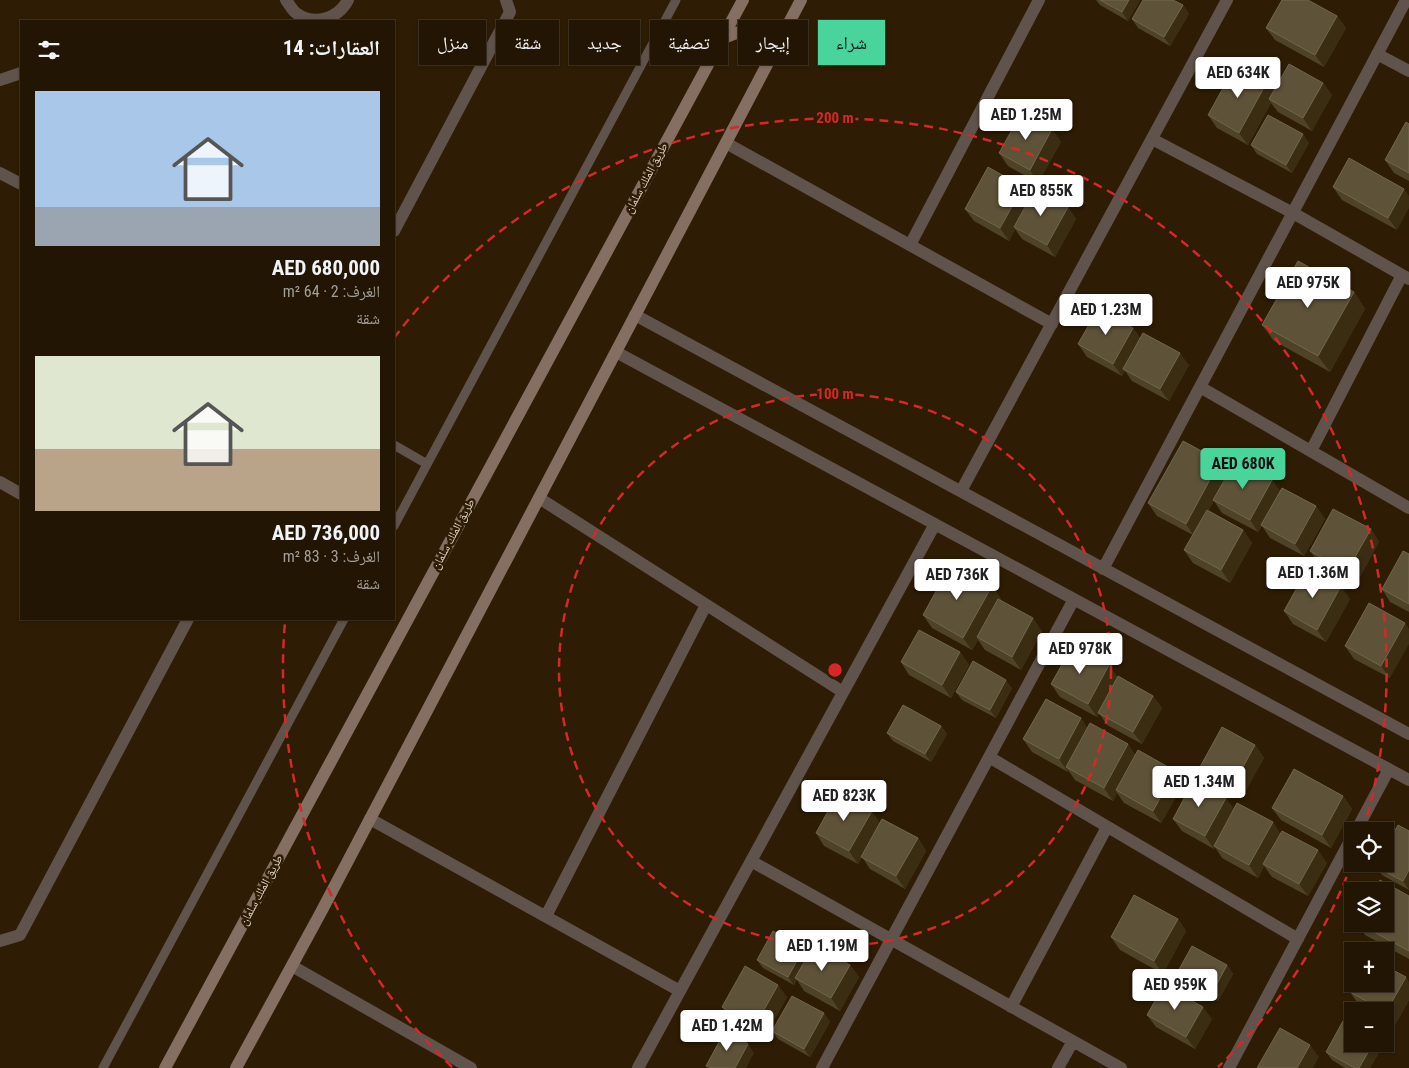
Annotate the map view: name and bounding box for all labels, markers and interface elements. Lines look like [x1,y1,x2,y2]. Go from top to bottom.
chip: منزل [419,20,486,65]
chip: شقة [496,20,559,65]
chip: جديد [569,20,640,65]
chip: تصفية [650,20,728,65]
chip: إيجار [738,20,808,65]
chip: شراء [818,20,885,65]
icon: filters [35,36,63,64]
text: العقارات: 14 [283,36,380,60]
pin: AED 634K [1186,56,1290,99]
text: AED 634K [1206,63,1270,82]
pin: AED 1.25M [969,98,1083,141]
text: AED 1.25M [990,105,1062,124]
text: 200 m [816,109,854,127]
icon: home [163,124,253,214]
street label: طريق الملك سلمان [621,140,671,216]
pin: AED 855K [989,174,1093,217]
text: AED 855K [1009,181,1073,200]
text: AED 680,000 [272,256,380,280]
pin: AED 975K [1256,266,1360,309]
text: AED 975K [1276,273,1340,292]
text: الغرف: 2 · 64 m² [283,282,380,301]
pin: AED 1.23M [1049,294,1163,336]
text: AED 1.23M [1070,300,1142,319]
text: شقة [356,309,380,328]
text: 100 m [816,385,854,403]
icon: home [163,389,253,479]
pin: AED 680K [1191,448,1295,490]
text: AED 680K [1211,454,1275,473]
street label: طريق الملك سلمان [428,496,478,572]
text: AED 736,000 [272,521,380,545]
text: الغرف: 3 · 83 m² [283,547,380,566]
pin: AED 1.36M [1256,556,1370,599]
pin: AED 736K [905,558,1009,601]
text: AED 1.36M [1277,563,1349,582]
text: AED 736K [925,565,989,584]
text: شقة [356,574,380,593]
pin: AED 978K [1028,632,1132,675]
text: AED 978K [1048,639,1112,658]
centre of rings [826,661,844,679]
pin: AED 1.34M [1142,766,1256,808]
text: AED 1.34M [1163,772,1235,791]
pin: AED 823K [792,780,896,822]
text: AED 823K [812,786,876,805]
map controls [1344,822,1394,1052]
button: locate [1344,822,1394,872]
street label: طريق الملك سلمان [236,852,286,928]
button: layers [1344,882,1394,932]
pin: AED 1.19M [765,930,879,972]
text: AED 1.19M [786,936,858,955]
button: + [1344,942,1394,992]
pin: AED 959K [1123,968,1227,1011]
text: AED 959K [1143,975,1207,994]
button: − [1344,1002,1394,1052]
pin: AED 1.42M [670,1010,784,1052]
text: AED 1.42M [691,1016,763,1035]

